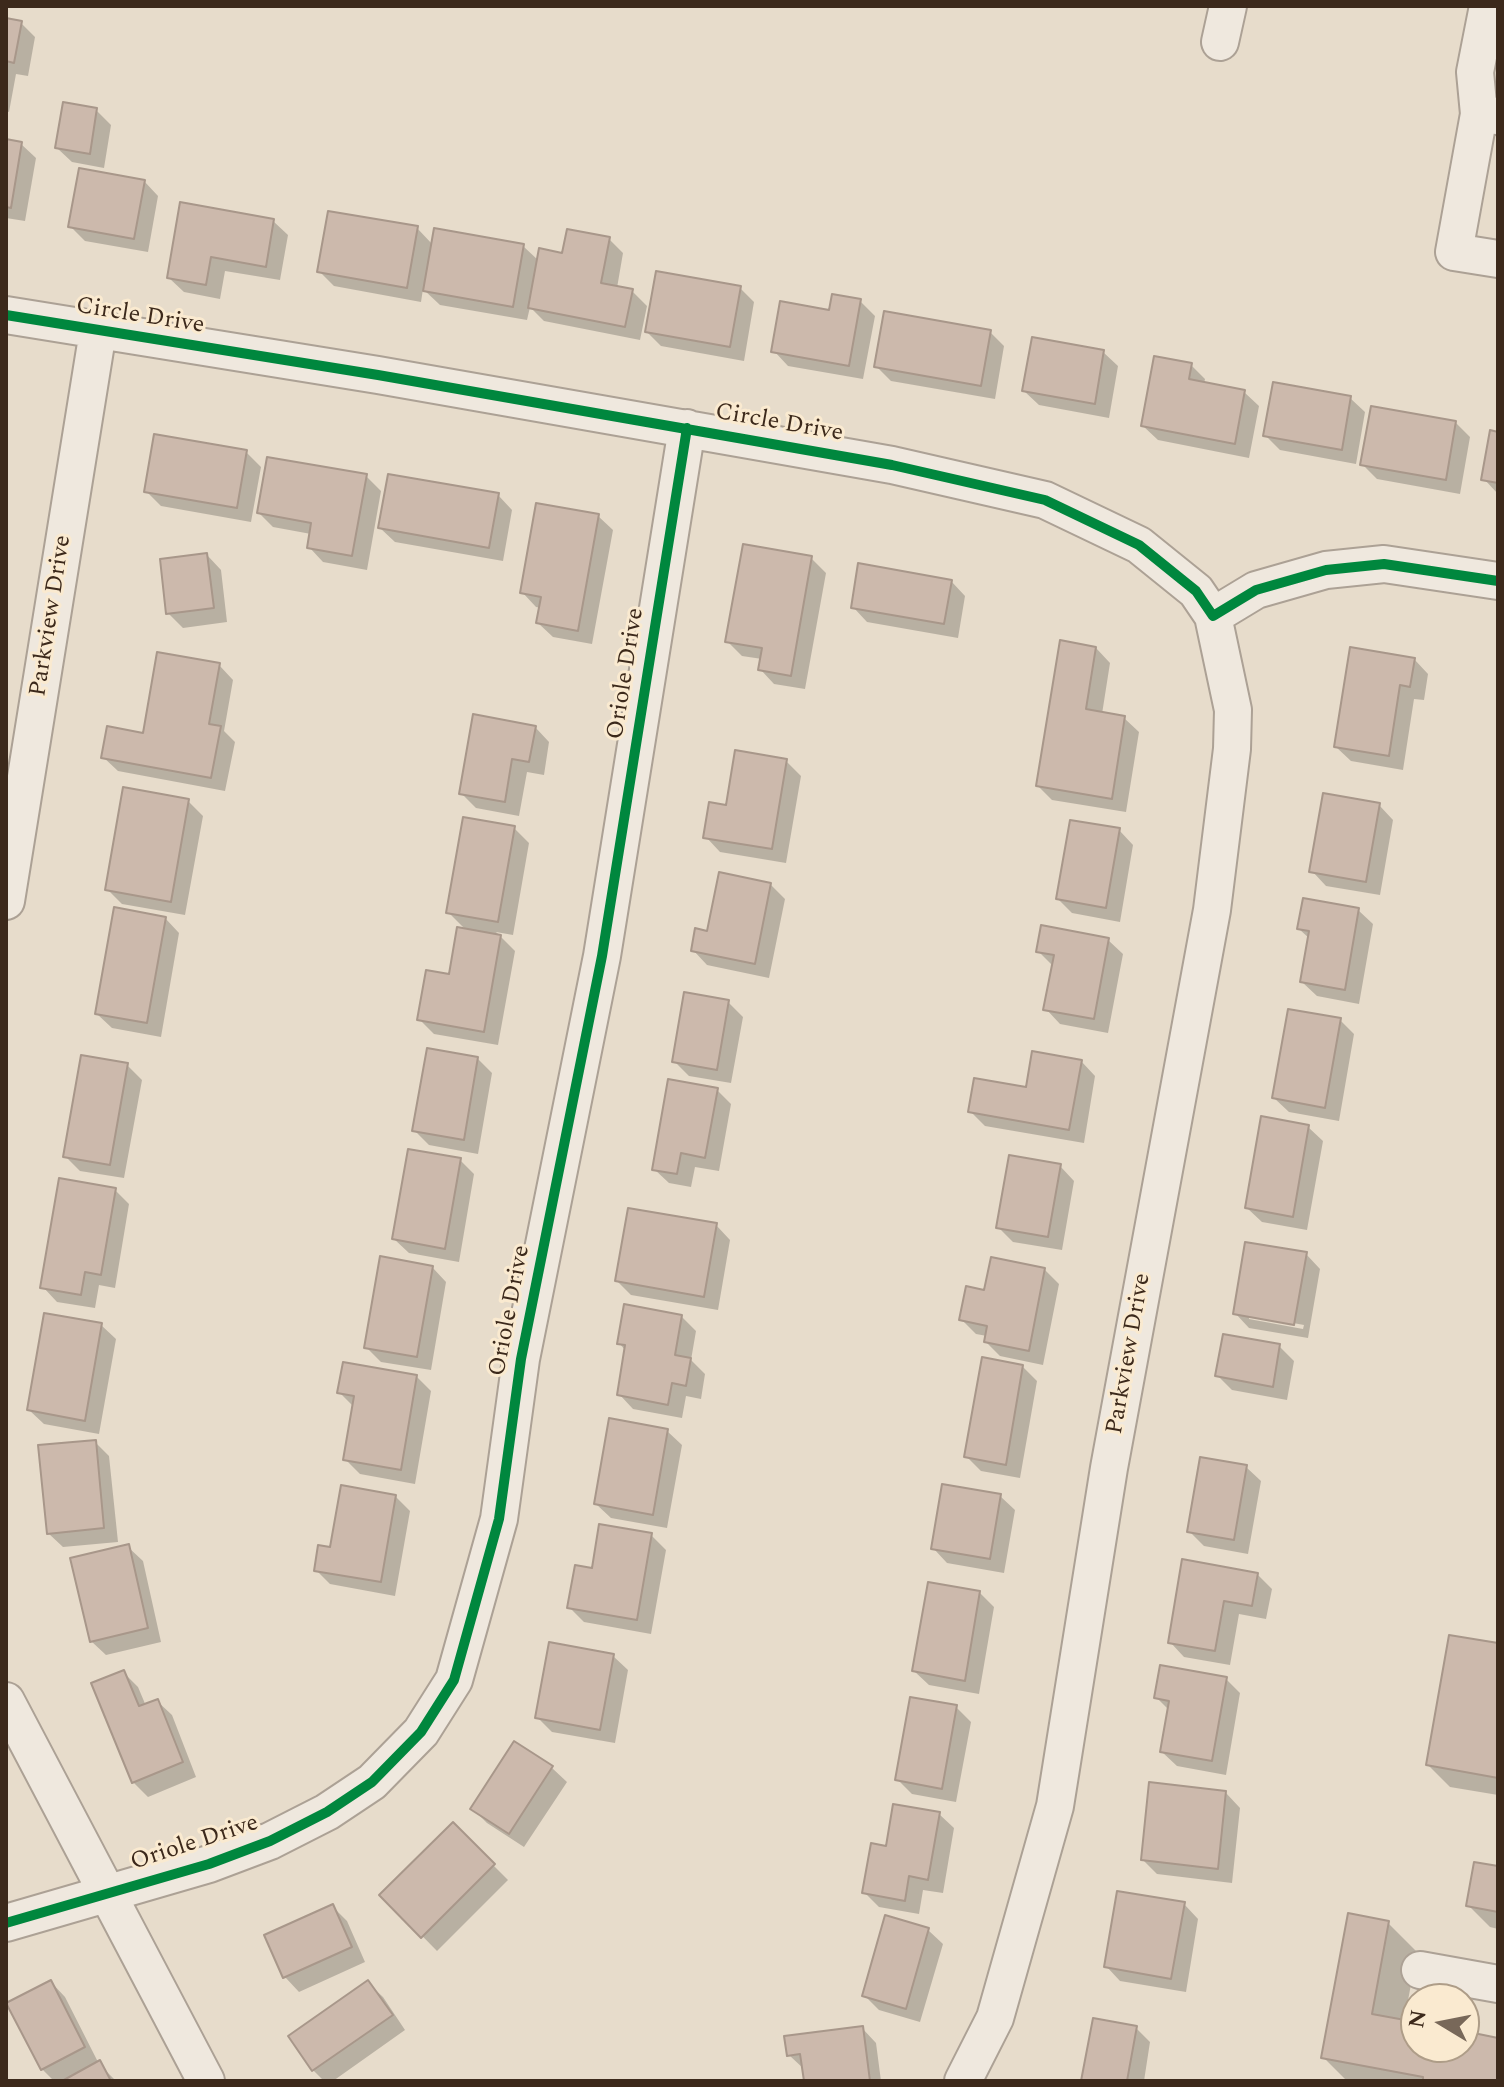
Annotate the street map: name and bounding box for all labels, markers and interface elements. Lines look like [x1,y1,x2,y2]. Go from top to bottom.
street label: Circle Drive [74,293,206,341]
street label: Circle Drive [713,399,845,449]
street label: Parkview Drive [25,533,79,699]
street label: Oriole Drive [602,606,652,742]
street label: Oriole Drive [484,1243,538,1379]
street label: Parkview Drive [1102,1271,1158,1437]
street label: Oriole Drive [127,1810,263,1878]
north arrow [1400,1983,1480,2063]
text: N [1400,2007,1436,2031]

